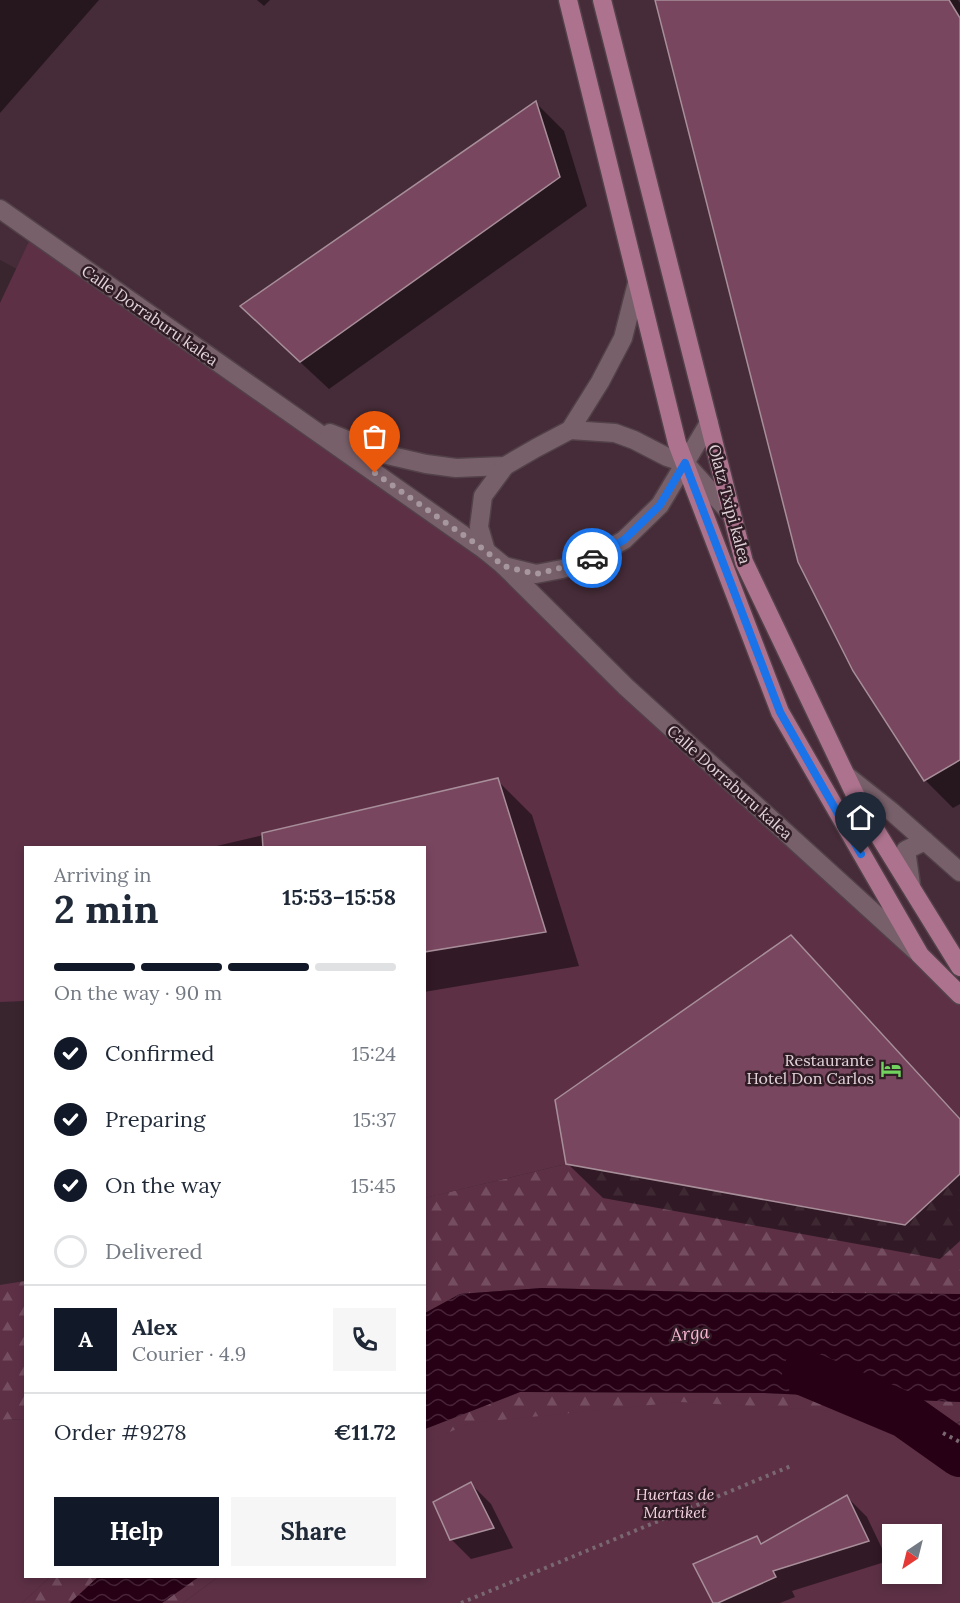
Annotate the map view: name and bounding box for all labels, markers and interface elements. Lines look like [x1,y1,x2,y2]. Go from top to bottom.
street label: Calle Dorraburu kalea [78,260,222,370]
pin [349,411,400,473]
icon: bag [358,420,391,453]
street label: Olatz Txipi kalea [704,442,756,566]
courier [562,528,622,588]
icon: car [576,542,609,575]
street label: Calle Dorraburu kalea [663,720,797,844]
pin [835,792,886,854]
icon: home [844,801,877,834]
text: Arriving in [54,862,151,887]
text: 15:53–15:58 [282,883,396,911]
text: 2 min [54,884,159,934]
text: On the way · 90 m [54,980,222,1005]
icon: check [54,1037,87,1070]
text: Confirmed [105,1039,214,1067]
text: 15:24 [352,1041,396,1066]
place label: Restaurante Hotel Don Carlos [746,1050,874,1088]
hotel icon: Restaurante Hotel Don Carlos [879,1057,903,1081]
icon: check [54,1103,87,1136]
text: Preparing [105,1105,205,1133]
text: 15:37 [353,1107,396,1132]
icon: check [54,1169,87,1202]
text: On the way [105,1171,221,1199]
text: 15:45 [351,1173,396,1198]
text: Delivered [105,1237,203,1265]
button: phone [333,1308,396,1371]
text: Alex [132,1313,177,1341]
water label: Arga [669,1320,710,1346]
text: A [78,1325,93,1353]
text: Courier · 4.9 [132,1341,246,1366]
text: Order #9278 [54,1418,187,1446]
text: €11.72 [334,1418,396,1446]
park label: Huertas de Martiket [636,1484,715,1522]
button: Help [54,1497,219,1566]
button: Share [231,1497,396,1566]
north arrow [882,1524,942,1584]
map controls [882,1524,942,1584]

